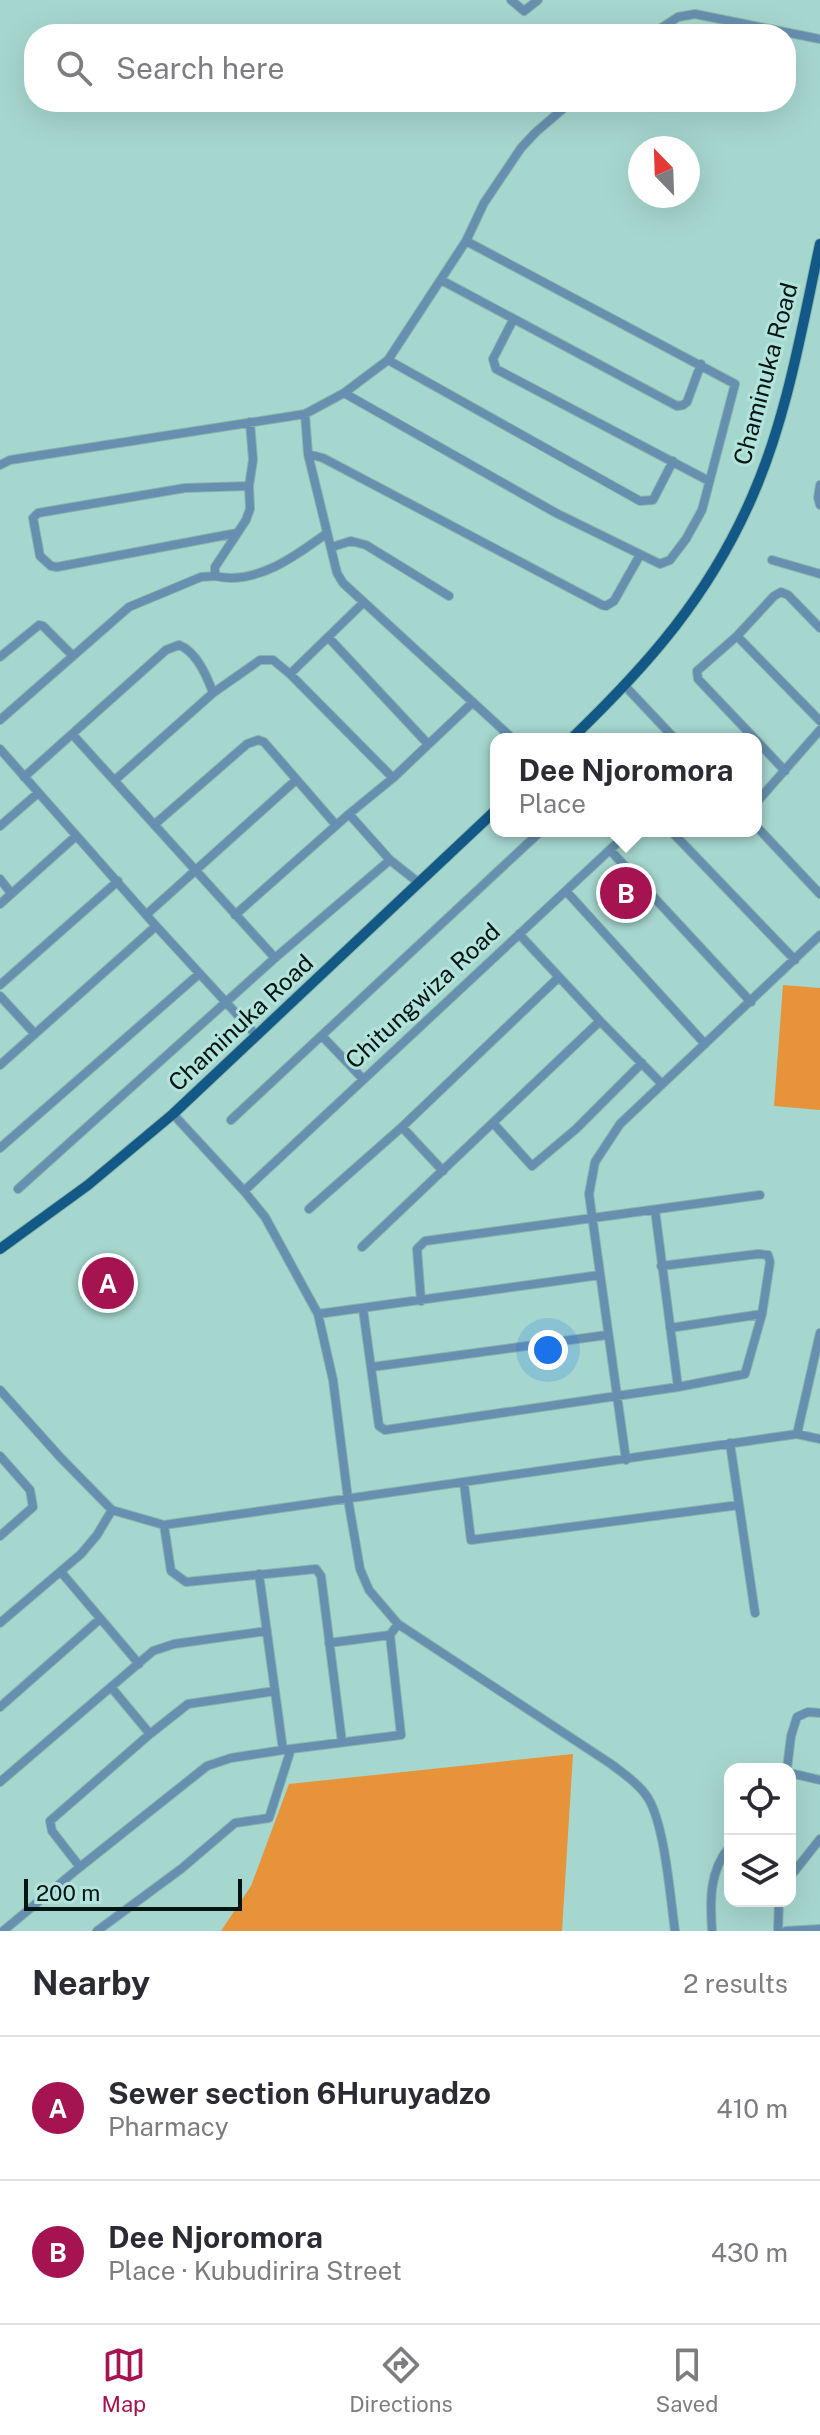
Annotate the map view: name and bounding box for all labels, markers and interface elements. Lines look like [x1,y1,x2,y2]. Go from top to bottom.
search box [24,24,796,112]
icon: search [52,46,96,90]
text: Search here [116,50,284,86]
north arrow [628,136,700,208]
street label: Chaminuka Road [727,280,803,468]
popup [490,733,762,837]
text: Dee Njoromora [519,752,733,788]
text: Place [519,788,586,819]
pin: B [600,863,652,923]
street label: Chitungwiza Road [339,917,505,1074]
street label: Chaminuka Road [162,948,318,1096]
pin: A [82,1253,134,1313]
your location [528,1330,568,1370]
map controls [724,1763,796,1907]
button: locate [724,1763,796,1835]
button: layers [724,1835,796,1907]
scale bar [24,1875,242,1911]
text: 200 m [36,1880,100,1906]
text: Nearby [32,1963,150,2003]
text: 2 results [683,1968,788,1999]
text: Sewer section 6Huruyadzo [108,2075,491,2111]
text: A [49,2093,67,2124]
text: 410 m [716,2093,788,2124]
text: Pharmacy [108,2111,229,2142]
text: Dee Njoromora [108,2219,323,2255]
text: B [49,2237,67,2268]
text: 430 m [711,2237,788,2268]
text: Place · Kubudirira Street [108,2255,402,2286]
tab: Map [102,2343,146,2417]
tab: Directions [349,2343,453,2417]
tab: Saved [656,2343,718,2417]

